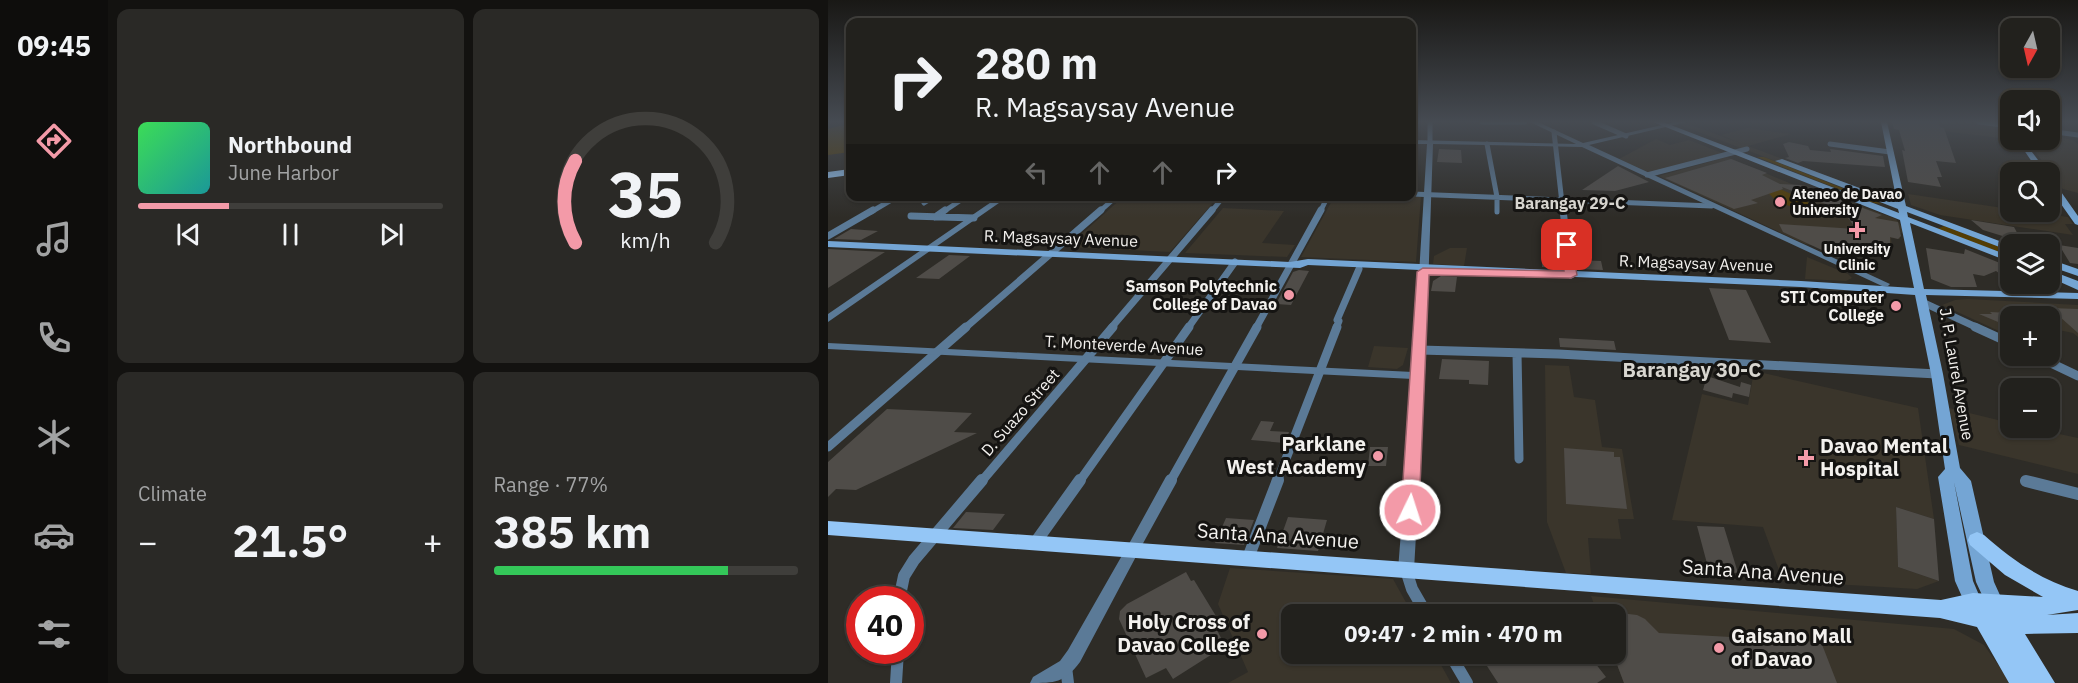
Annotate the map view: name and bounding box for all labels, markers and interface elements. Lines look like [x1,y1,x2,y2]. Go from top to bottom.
north arrow [2000,18,2060,78]
map controls [2000,18,2060,438]
text: 09:45 [17,28,91,63]
text: 280 m [975,36,1098,91]
icon: right [876,42,954,120]
text: R. Magsaysay Avenue [975,89,1235,124]
button: sound [2000,90,2060,150]
icon: directions [33,120,75,162]
text: Northbound [228,130,352,159]
text: 35 [608,153,683,234]
icon: left [1020,156,1053,189]
icon: ahead [1083,156,1116,189]
icon: ahead [1146,156,1179,189]
icon: right [1209,156,1242,189]
text: June Harbor [228,159,339,186]
button: search [2000,162,2060,222]
place label: Ateneo de Davao University [1792,185,1903,219]
district label: Barangay 29-C [1514,193,1626,213]
marker: Ateneo de Davao University [1773,195,1787,209]
icon: music [33,218,75,260]
icon: previous [172,218,205,251]
icon: pause [274,218,307,251]
icon: next [375,218,408,251]
pin [1541,219,1592,270]
marker: University Clinic [1848,221,1866,239]
street label: R. Magsaysay Avenue [984,225,1139,251]
text: km/h [621,227,671,255]
icon: arrive [1550,228,1583,261]
button: layers [2000,234,2060,294]
place label: University Clinic [1824,240,1891,274]
street label: R. Magsaysay Avenue [1619,250,1774,276]
place label: Samson Polytechnic College of Davao [1125,276,1277,314]
place label: STI Computer College [1780,287,1885,325]
marker: Samson Polytechnic College of Davao [1282,288,1296,302]
marker: STI Computer College [1889,299,1903,313]
street label: J. P. Laurel Avenue [1936,306,1979,442]
button: + [2000,306,2060,366]
icon: phone [33,317,75,359]
street label: T. Monteverde Avenue [1044,331,1204,359]
district label: Barangay 30-C [1623,356,1761,383]
street label: D. Suazo Street [977,364,1063,460]
button: − [2000,378,2060,438]
icon: climate [33,416,75,458]
place label: Parklane West Academy [1226,430,1366,480]
place label: Davao Mental Hospital [1820,432,1948,482]
marker: Parklane West Academy [1371,449,1385,463]
marker: Davao Mental Hospital [1797,449,1815,467]
text: Range · 77% [494,471,608,498]
position arrow [1378,478,1442,542]
text: Climate [138,480,207,507]
text: 385 km [494,502,651,560]
text: 21.5° [232,511,348,569]
icon: car [33,514,75,556]
street label: Santa Ana Avenue [1196,516,1360,555]
text: − [138,520,158,563]
text: + [423,520,442,563]
street label: Santa Ana Avenue [1681,552,1845,591]
speed limit sign: 40 [846,586,924,664]
place label: Holy Cross of Davao College [1117,608,1250,658]
icon: filters [33,613,75,655]
text: 09:47 · 2 min · 470 m [1344,619,1563,648]
place label: Gaisano Mall of Davao [1731,622,1852,672]
marker: Holy Cross of Davao College [1255,627,1269,641]
marker: Gaisano Mall of Davao [1712,641,1726,655]

